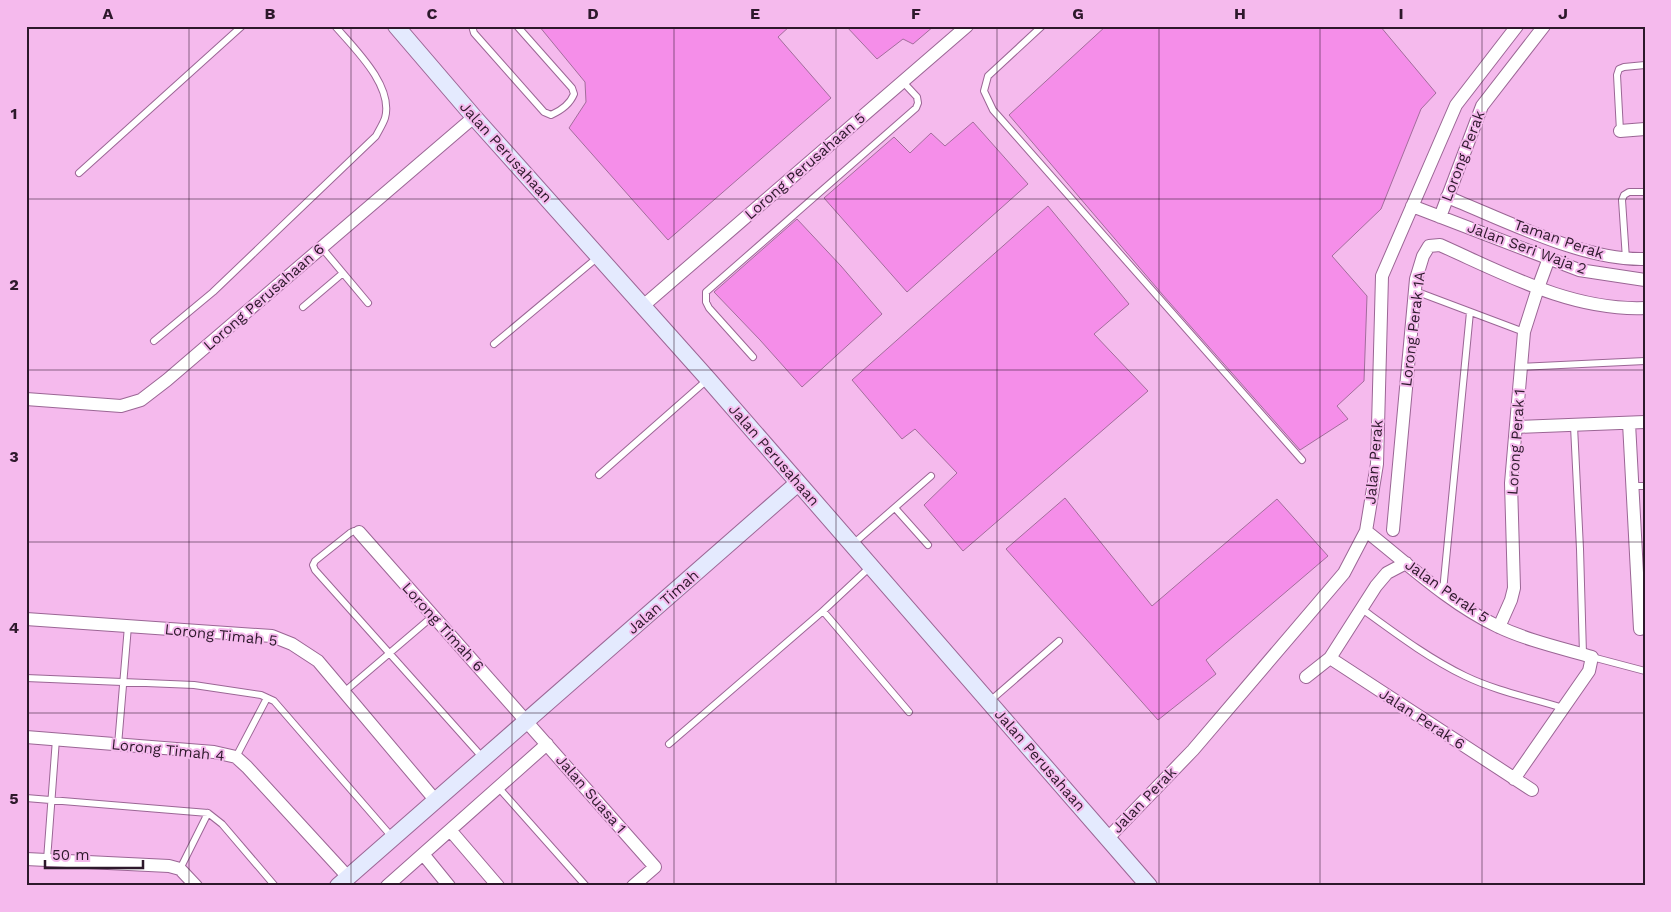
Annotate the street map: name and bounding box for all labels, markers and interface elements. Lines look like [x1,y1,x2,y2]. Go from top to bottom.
text: A [103,4,114,23]
text: B [265,4,276,23]
text: C [427,4,438,23]
text: D [587,4,599,23]
text: E [750,4,760,23]
text: F [911,4,921,23]
text: G [1072,4,1084,23]
text: H [1234,4,1246,23]
text: I [1398,4,1404,23]
text: J [1558,4,1568,23]
street label: Jalan Perusahaan [456,98,556,206]
text: 1 [11,104,17,123]
street label: Lorong Perak [1437,108,1489,204]
street label: Lorong Perusahaan 5 [741,109,869,223]
street label: Taman Perak [1512,215,1607,263]
street label: Jalan Seri Waja 2 [1465,218,1589,278]
street label: Lorong Perusahaan 6 [200,240,328,354]
street label: Lorong Perak 1A [1397,270,1429,388]
text: 2 [9,275,19,294]
street label: Lorong Perak 1 [1503,389,1529,495]
street label: Jalan Perusahaan [725,400,823,510]
street label: Jalan Perak [1361,419,1387,505]
text: 3 [9,447,19,466]
street label: Jalan Perak 5 [1402,555,1492,627]
street label: Jalan Timah [624,566,702,638]
street label: Lorong Timah 6 [398,579,488,675]
text: 4 [9,618,19,637]
street label: Lorong Timah 5 [164,620,278,650]
street label: Jalan Perak 6 [1376,685,1468,753]
street label: Jalan Perusahaan [991,705,1089,815]
street label: Lorong Timah 4 [110,735,226,765]
street label: Jalan Suasa 1 [552,751,630,837]
street label: Jalan Perak [1108,763,1180,837]
text: 5 [9,789,19,808]
scale bar [45,837,142,869]
text: 50 m [52,846,89,864]

